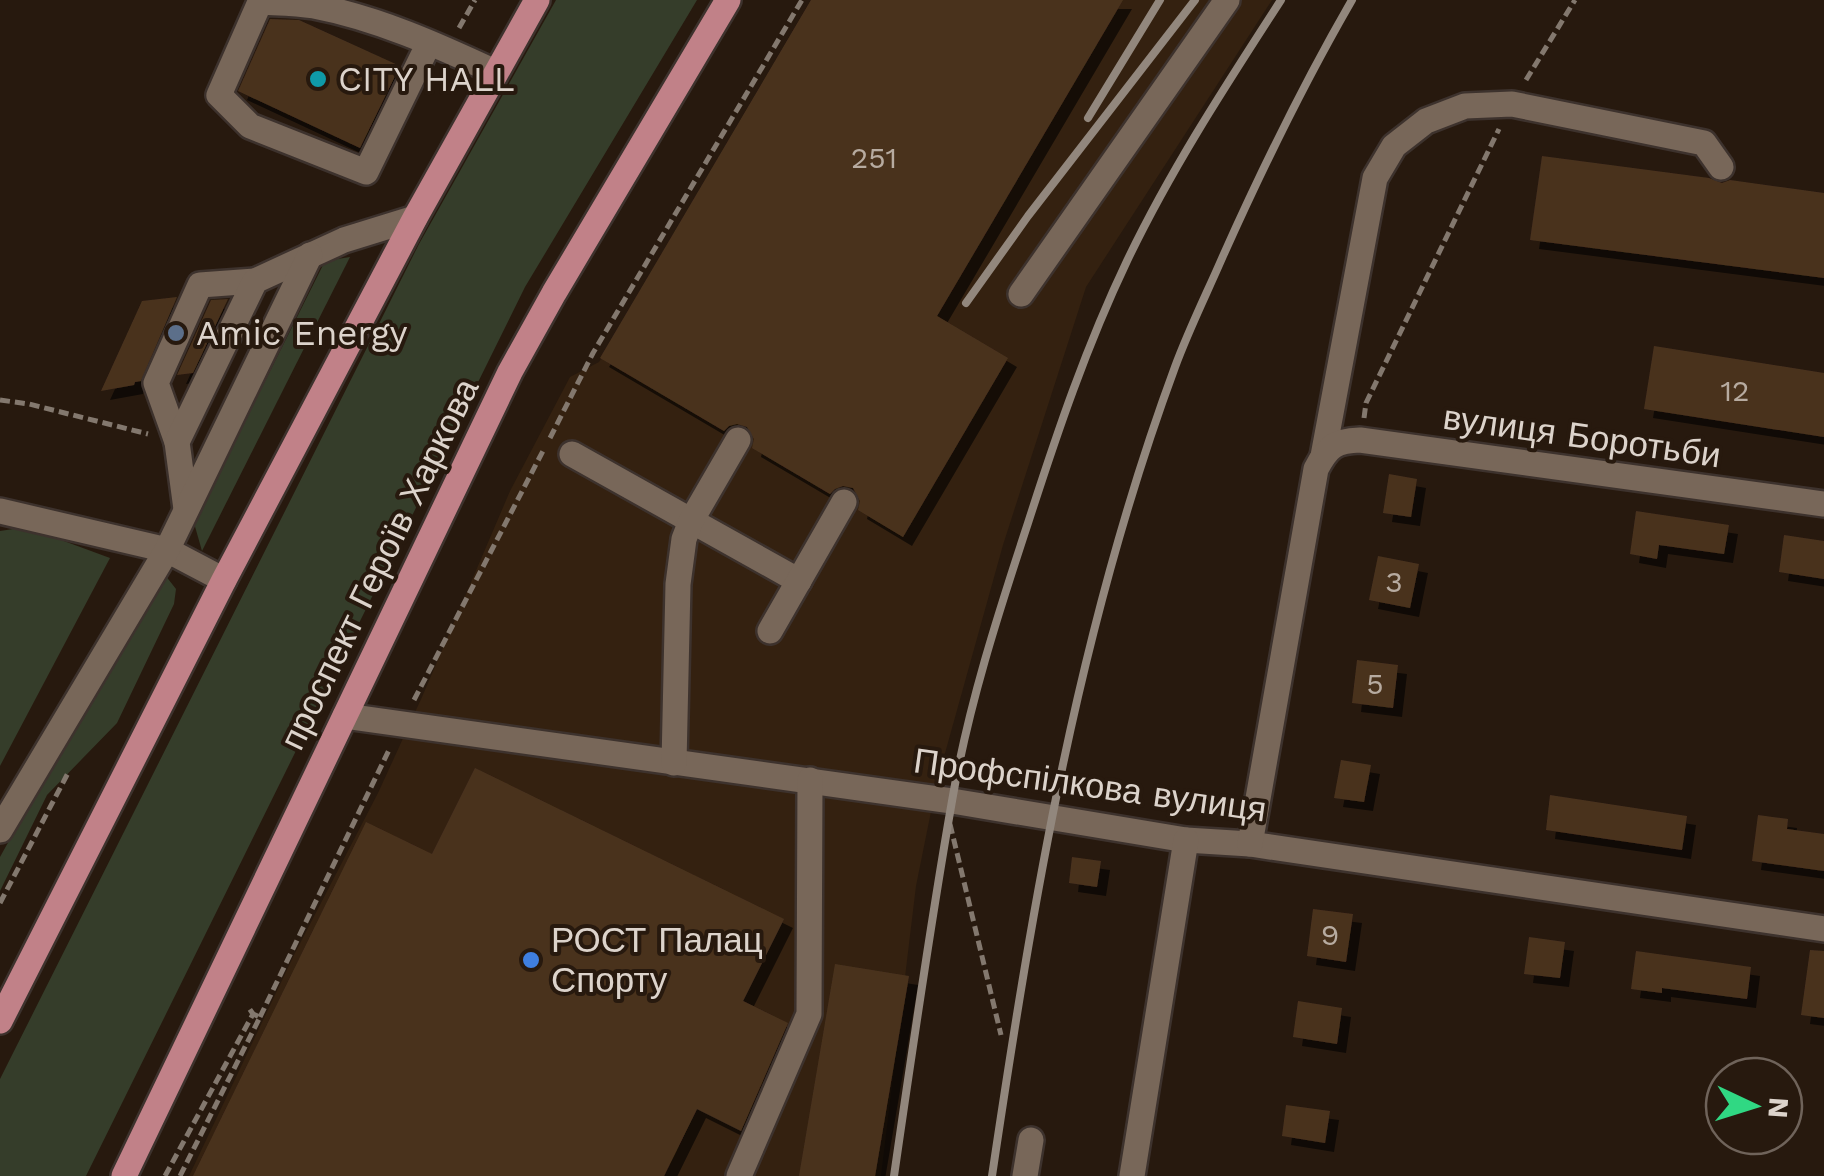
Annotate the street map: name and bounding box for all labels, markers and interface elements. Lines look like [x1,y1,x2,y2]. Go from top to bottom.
place label: CITY HALL [338,58,515,100]
marker: CITY HALL [307,68,329,90]
house number: 251 [851,140,897,175]
place label: Amic Energy [196,312,408,354]
marker: Amic Energy [165,322,187,344]
street label: проспект Героїв Харкова [271,371,487,756]
house number: 12 [1720,373,1750,408]
street label: вулиця Боротьби [1440,396,1724,476]
house number: 3 [1385,564,1403,599]
house number: 5 [1366,666,1384,701]
street label: Профспілкова вулиця [911,739,1269,831]
house number: 9 [1321,917,1339,952]
place label: РОСТ Палац Спорту [551,919,763,1001]
marker: РОСТ Палац Спорту [520,949,542,971]
north arrow [1704,1056,1804,1156]
text: N [1761,1096,1796,1119]

